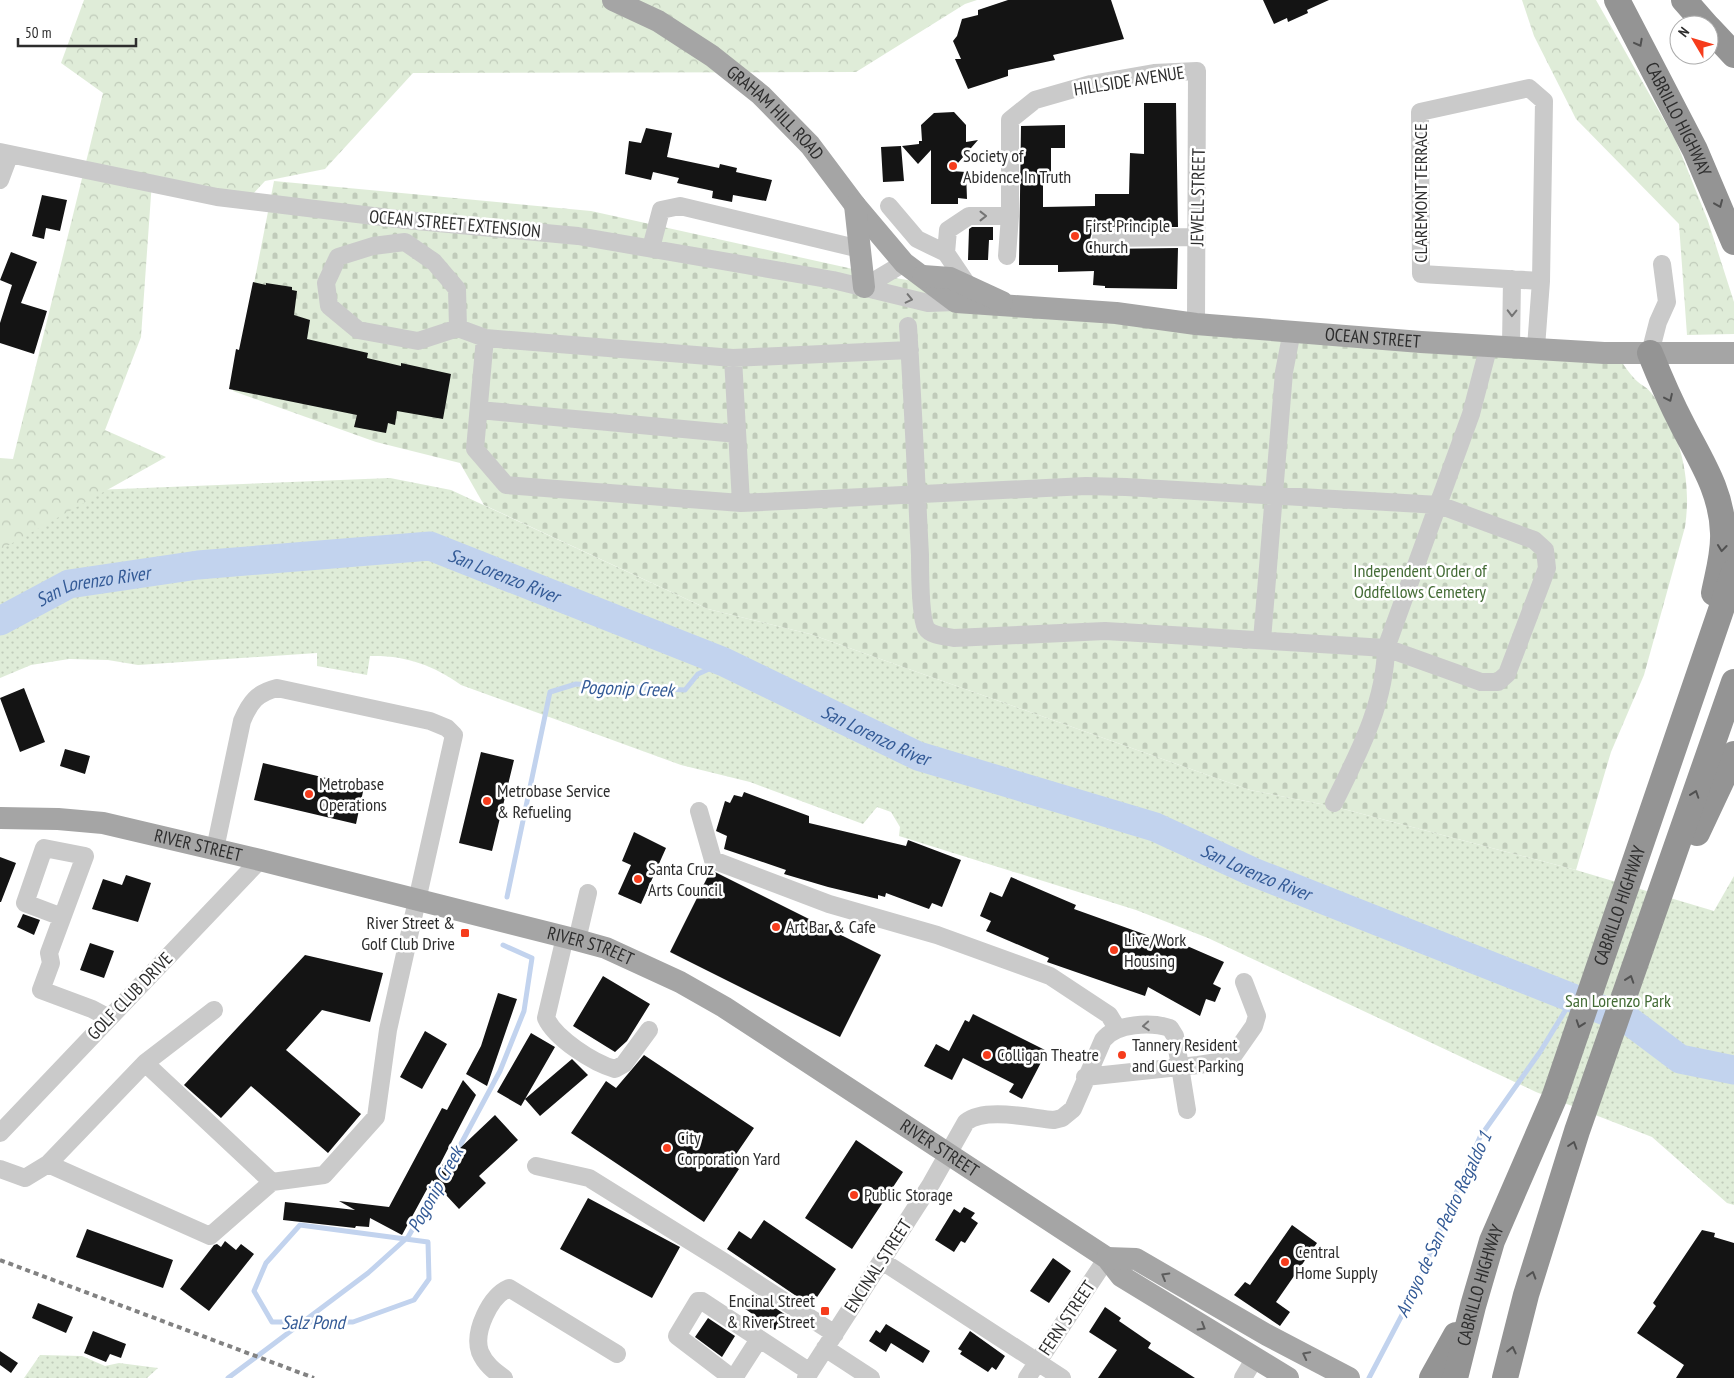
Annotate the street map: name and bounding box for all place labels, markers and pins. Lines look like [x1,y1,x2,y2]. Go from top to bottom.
place label: Society of Abidence In Truth [963,144,1071,188]
marker: Society of Abidence In Truth [947,160,959,172]
place label: First Principle Church [1085,214,1170,258]
marker: First Principle Church [1069,230,1081,242]
place label: Metrobase Operations [319,772,387,816]
place label: Metrobase Service & Refueling [497,779,610,823]
marker: Metrobase Operations [303,788,315,800]
marker: Metrobase Service & Refueling [481,795,493,807]
place label: Santa Cruz Arts Council [648,857,723,901]
marker: Santa Cruz Arts Council [632,873,644,885]
place label: River Street & Golf Club Drive [361,911,455,955]
place label: Art Bar & Cafe [786,915,876,938]
marker: Art Bar & Cafe [770,921,782,933]
marker: River Street & Golf Club Drive [459,927,471,939]
place label: Live/Work Housing [1124,928,1186,972]
marker: Live/Work Housing [1108,944,1120,956]
place label: Tannery Resident and Guest Parking [1132,1033,1244,1077]
place label: Colligan Theatre [997,1043,1099,1066]
marker: Colligan Theatre [981,1049,993,1061]
marker: Tannery Resident and Guest Parking [1116,1049,1128,1061]
place label: City Corporation Yard [677,1126,780,1170]
marker: City Corporation Yard [661,1142,673,1154]
place label: Public Storage [864,1183,953,1206]
marker: Public Storage [848,1189,860,1201]
place label: Central Home Supply [1295,1240,1378,1284]
marker: Central Home Supply [1279,1256,1291,1268]
place label: Encinal Street & River Street [726,1289,815,1333]
marker: Encinal Street & River Street [819,1305,831,1317]

